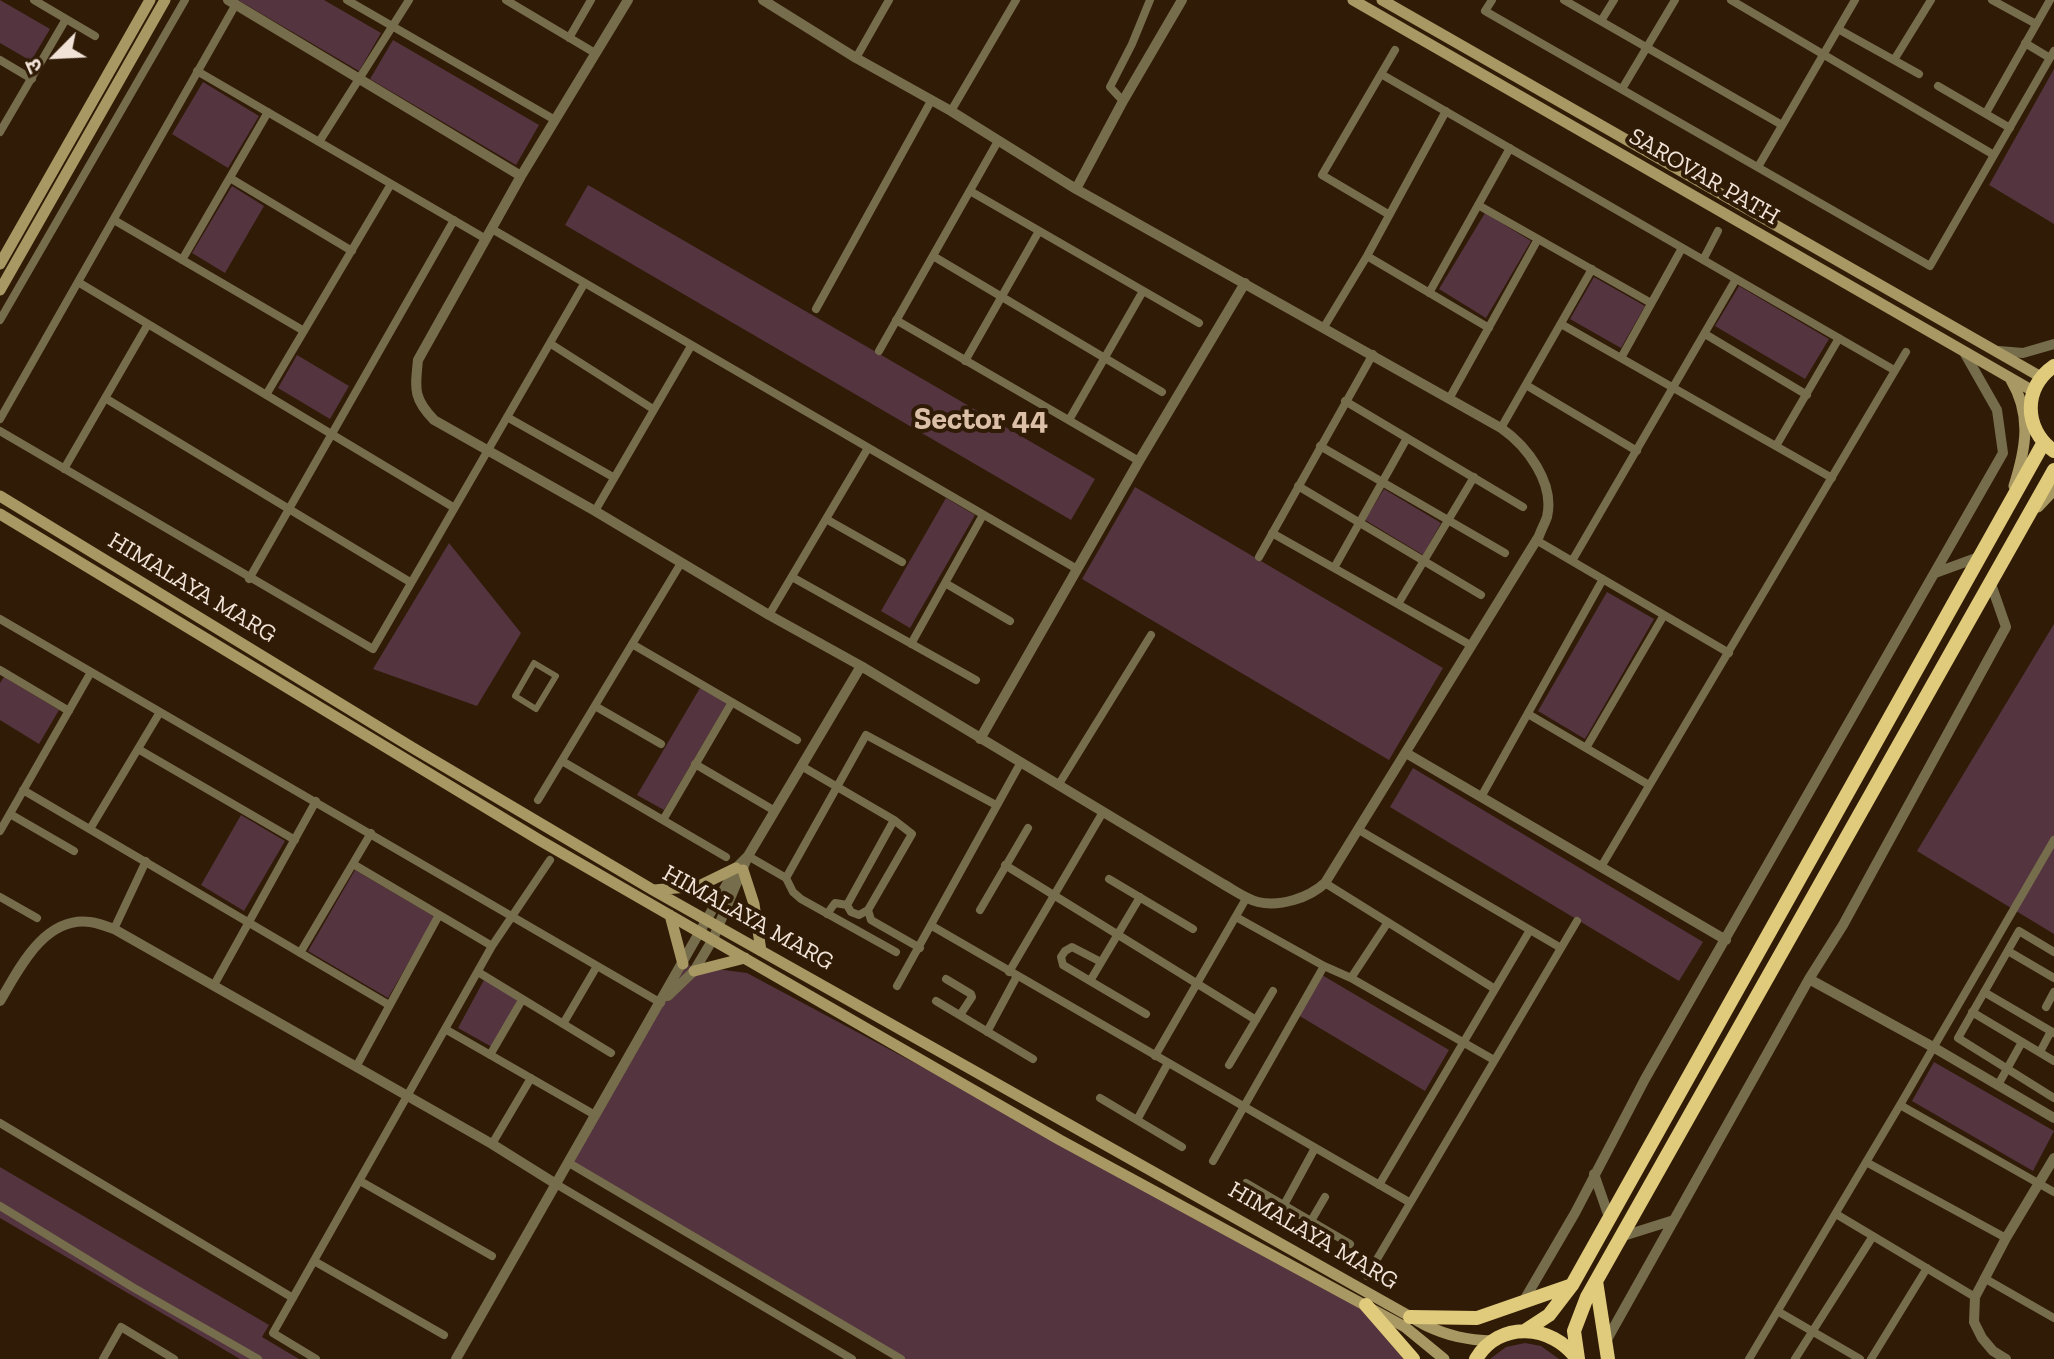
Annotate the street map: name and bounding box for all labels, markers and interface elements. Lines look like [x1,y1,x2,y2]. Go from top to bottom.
north arrow [16,16,96,96]
text: उ [19,55,49,77]
street label: SAROVAR PATH [1624,122,1784,232]
district label: Sector 44 [914,401,1048,439]
street label: HIMALAYA MARG [103,526,281,650]
street label: HIMALAYA MARG [657,859,839,977]
street label: HIMALAYA MARG [1223,1176,1403,1296]

